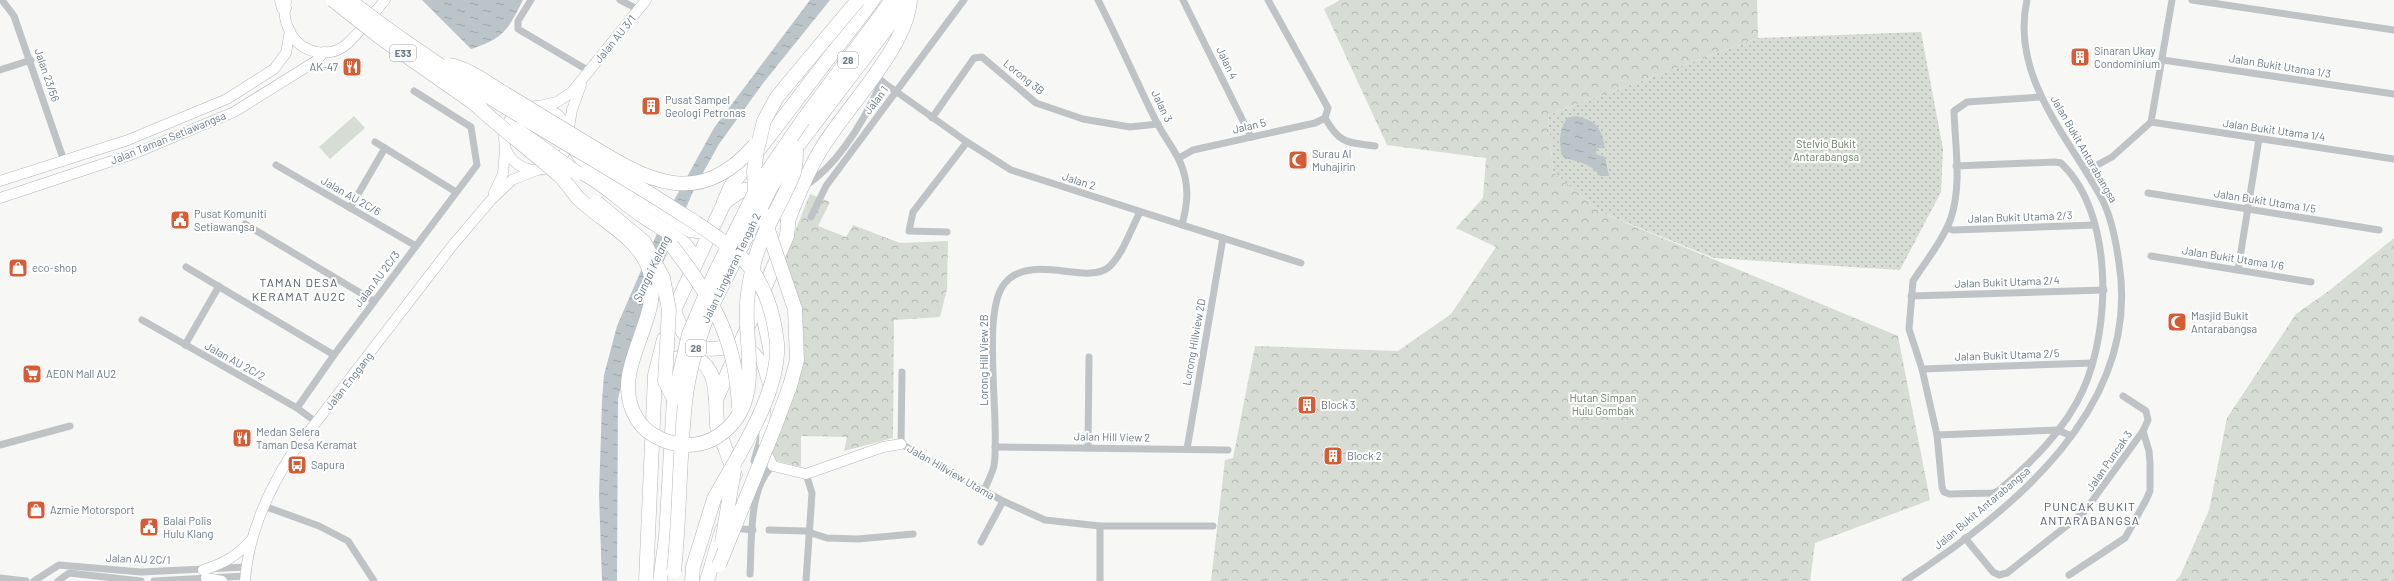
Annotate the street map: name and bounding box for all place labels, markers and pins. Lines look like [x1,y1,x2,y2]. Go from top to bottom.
place label: Sinaran Ukay Condominium [2094,44,2160,70]
building icon: Sinaran Ukay Condominium [2069,46,2091,68]
restaurant icon: AK-47 [341,56,363,78]
place label: AK-47 [309,60,338,73]
place label: Pusat Sampel Geologi Petronas [665,93,746,119]
building icon: Pusat Sampel Geologi Petronas [640,95,662,117]
place label: Surau Al Muhajirin [1312,147,1356,173]
mosque icon: Surau Al Muhajirin [1287,149,1309,171]
place label: Pusat Komuniti Setiawangsa [194,207,267,233]
public building icon: Pusat Komuniti Setiawangsa [169,209,191,231]
shop icon: eco-shop [7,257,29,279]
place label: eco-shop [32,261,77,274]
place label: Masjid Bukit Antarabangsa [2191,309,2257,335]
mosque icon: Masjid Bukit Antarabangsa [2166,311,2188,333]
supermarket icon: AEON Mall AU2 [21,363,43,385]
place label: AEON Mall AU2 [46,367,116,380]
building icon: Block 3 [1296,394,1318,416]
place label: Block 3 [1321,398,1356,411]
place label: Medan Selera Taman Desa Keramat [256,425,357,451]
restaurant icon: Medan Selera Taman Desa Keramat [231,427,253,449]
building icon: Block 2 [1322,445,1344,467]
place label: Block 2 [1347,449,1382,462]
bus stop icon: Sapura [286,454,308,476]
place label: Sapura [311,458,345,471]
shop icon: Azmie Motorsport [25,499,47,521]
place label: Azmie Motorsport [50,503,135,516]
place label: Balai Polis Hulu Klang [163,514,214,540]
public building icon: Balai Polis Hulu Klang [138,516,160,538]

